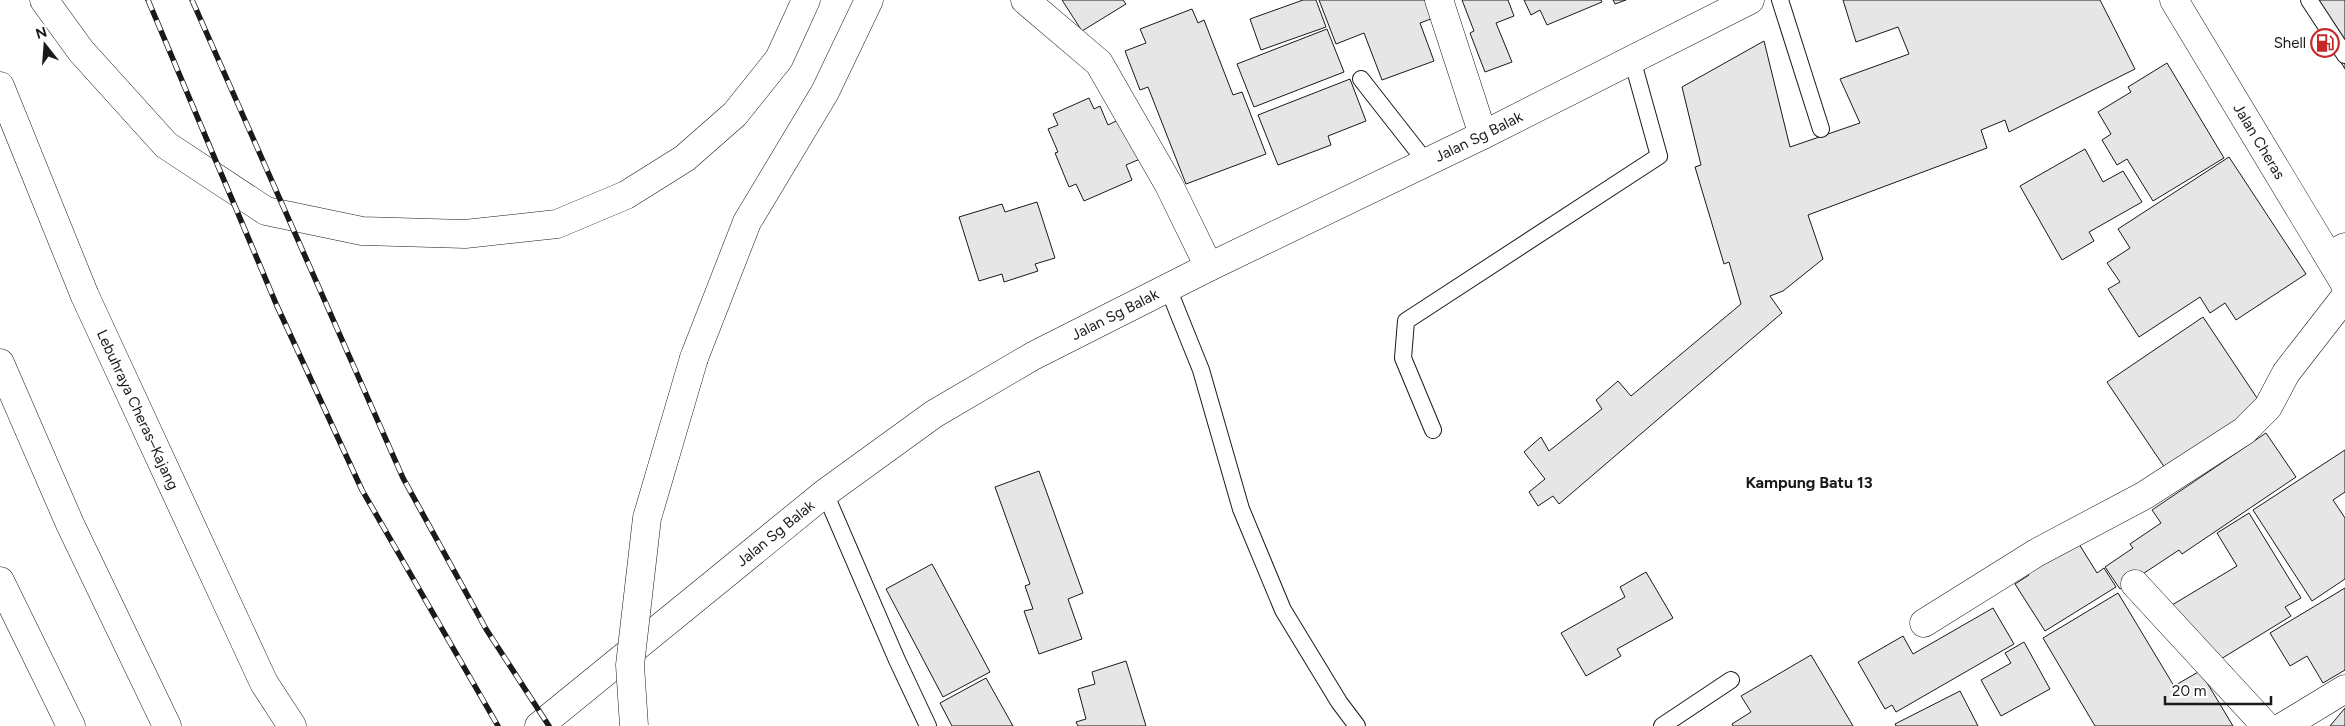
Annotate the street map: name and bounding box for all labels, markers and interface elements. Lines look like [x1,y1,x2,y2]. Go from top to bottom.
north arrow [20,20,70,70]
text: N [34,23,49,43]
fuel station icon: Shell [2310,28,2340,58]
place label: Shell [2274,34,2306,52]
street label: Jalan Cheras [2229,100,2289,183]
street label: Jalan Sg Balak [1432,107,1526,166]
street label: Jalan Sg Balak [1068,285,1162,344]
street label: Lebuhraya Cheras–Kajang [93,327,182,493]
district label: Kampung Batu 13 [1745,473,1873,492]
street label: Jalan Sg Balak [733,496,819,570]
scale bar [2165,674,2271,706]
text: 20 m [2172,682,2206,700]

